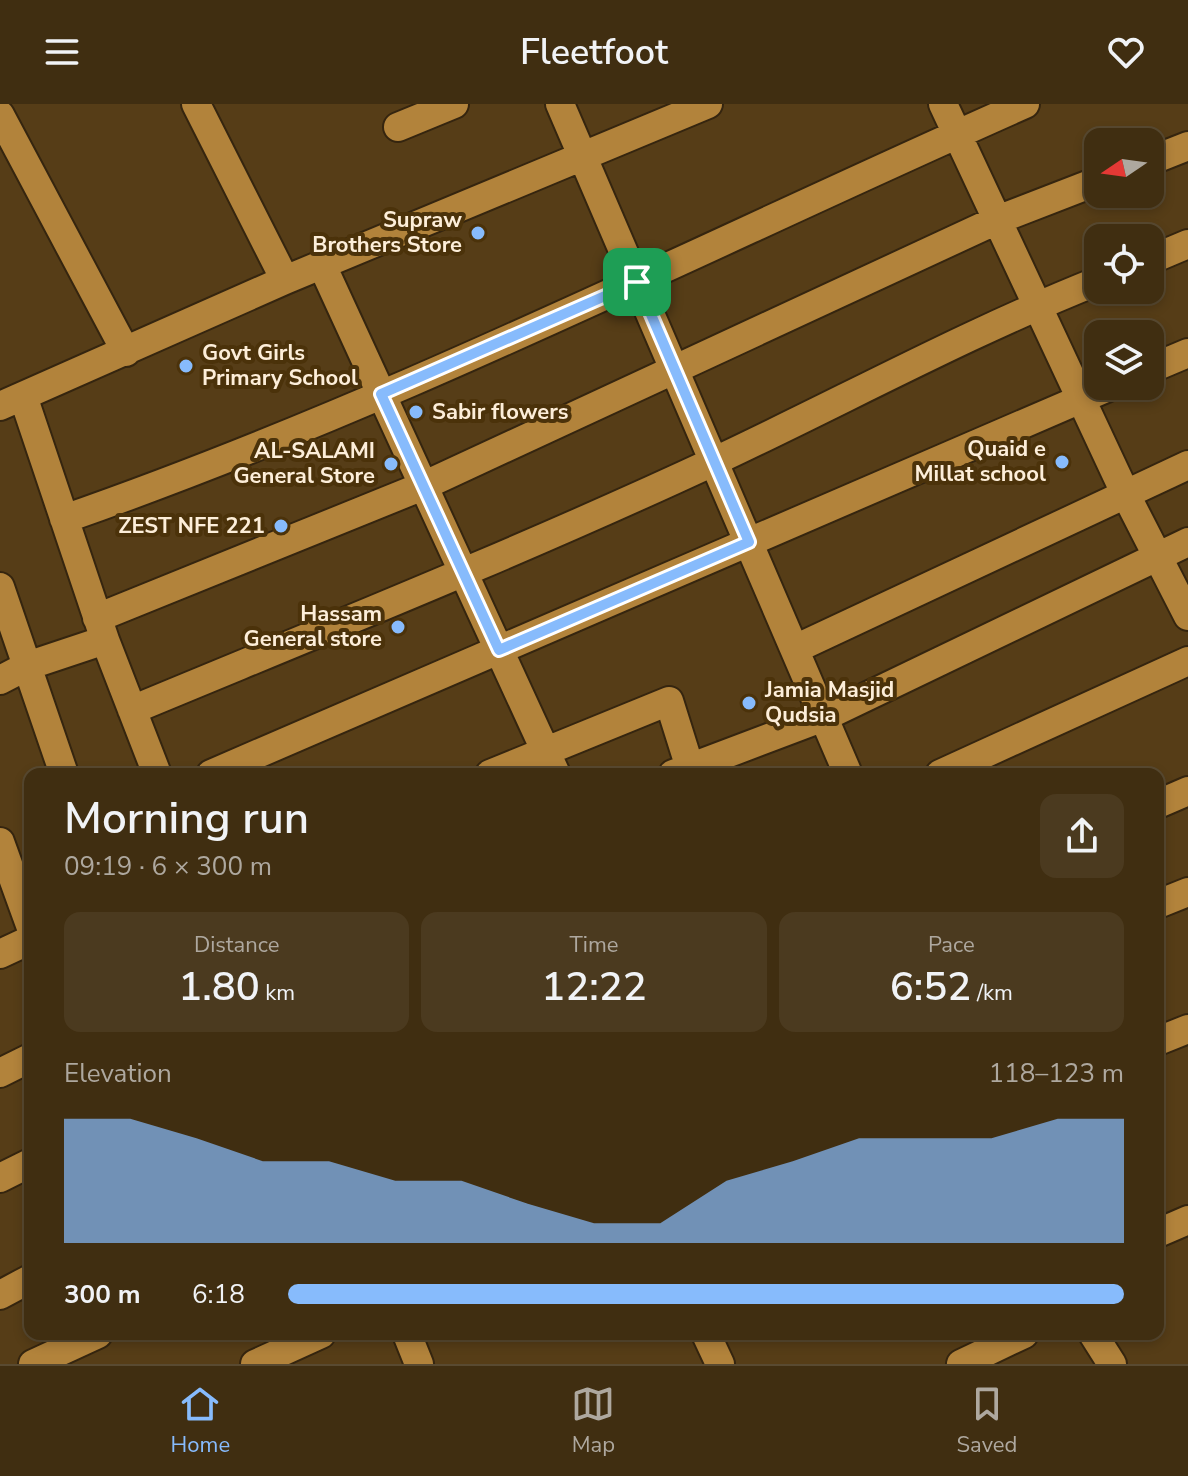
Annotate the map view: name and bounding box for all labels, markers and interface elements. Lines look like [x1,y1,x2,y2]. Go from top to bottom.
text: Fleetfoot [520,28,668,77]
icon: menu [40,30,84,74]
icon: heart [1104,30,1148,74]
north arrow [1084,128,1164,208]
map controls [1084,128,1164,400]
place label: Supraw Brothers Store [312,205,462,260]
marker: Supraw Brothers Store [469,224,487,242]
button: locate [1084,224,1164,304]
pin [603,248,671,316]
icon: arrive [615,260,659,304]
button: layers [1084,320,1164,400]
place label: Govt Girls Primary School [202,338,358,393]
marker: Govt Girls Primary School [177,357,195,375]
place label: Sabir flowers [432,397,568,427]
marker: Sabir flowers [407,403,425,421]
place label: Quaid e Millat school [914,434,1046,489]
place label: AL-SALAMI General Store [233,436,375,491]
marker: Quaid e Millat school [1053,453,1071,471]
marker: AL-SALAMI General Store [382,455,400,473]
place label: ZEST NFE 221 [118,511,265,541]
marker: ZEST NFE 221 [272,517,290,535]
place label: Hassam General store [244,599,382,654]
marker: Hassam General store [389,618,407,636]
place label: Jamia Masjid Qudsia [764,675,894,730]
marker: Jamia Masjid Qudsia [740,694,758,712]
text: Morning run [64,789,309,849]
button: share [1040,794,1124,878]
text: 09:19 · 6 × 300 m [64,849,272,884]
text: Distance [194,930,279,960]
text: Time [570,930,618,960]
text: Pace [928,930,975,960]
text: 1.80 [178,960,260,1014]
text: 12:22 [541,960,647,1014]
text: 6:52 [890,960,971,1014]
text: km [260,978,295,1008]
text: /km [971,978,1013,1008]
text: Elevation [64,1056,172,1091]
text: 118–123 m [988,1056,1124,1091]
text: 300 m [64,1277,141,1312]
text: 6:18 [192,1277,245,1312]
tab: Home [171,1382,230,1460]
tab: Map [571,1382,615,1460]
tab: Saved [957,1382,1017,1460]

